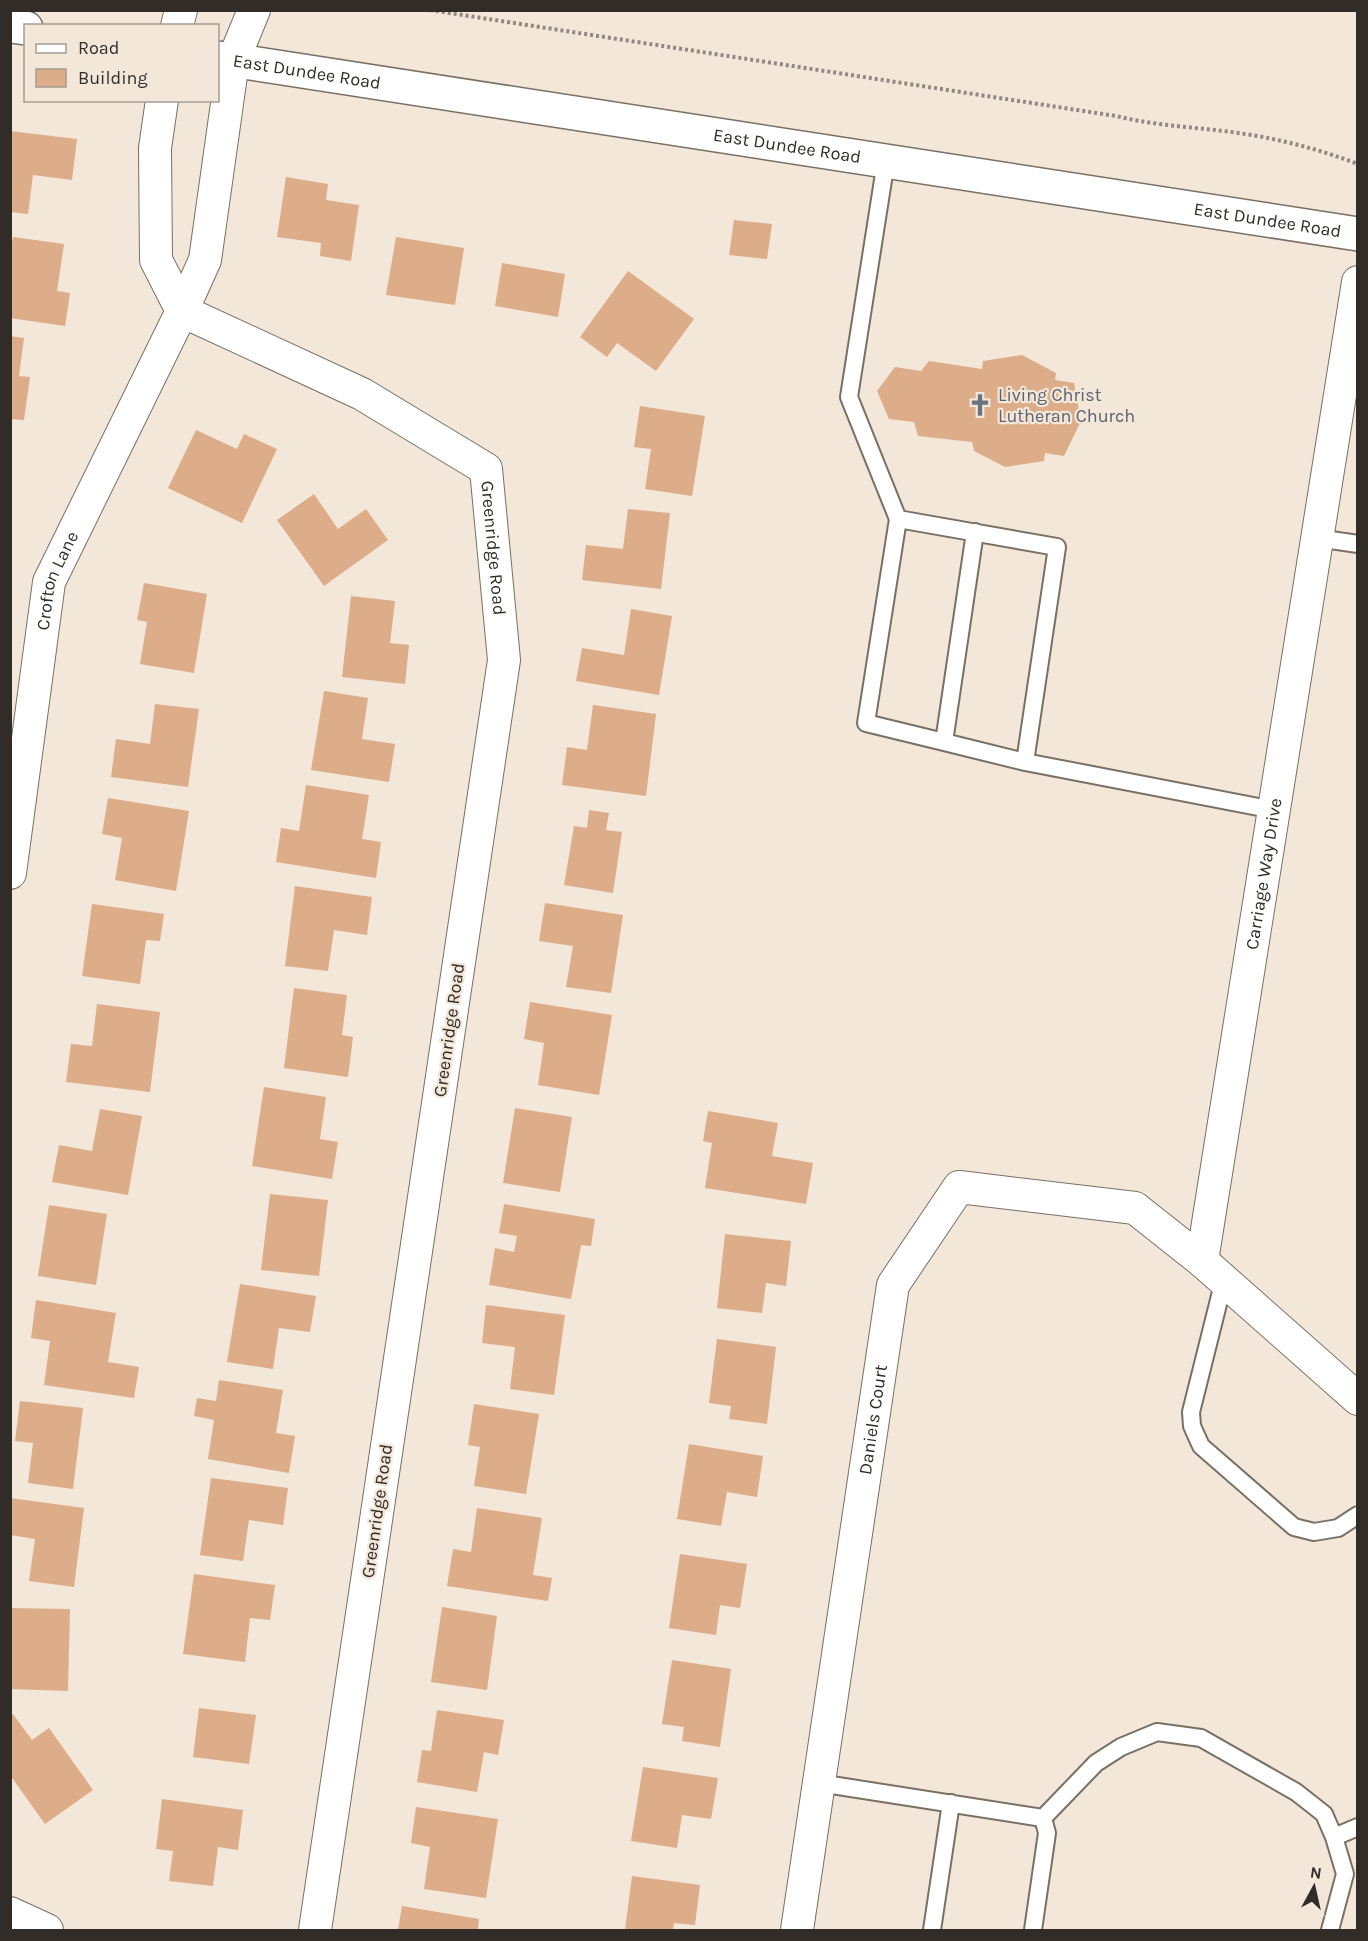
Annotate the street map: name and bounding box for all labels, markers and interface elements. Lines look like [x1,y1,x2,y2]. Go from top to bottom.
legend [24,24,219,102]
text: Road [78,37,119,59]
street label: East Dundee Road [232,49,382,94]
text: Building [78,67,148,89]
street label: East Dundee Road [712,124,863,168]
street label: East Dundee Road [1192,198,1343,242]
place label: Living Christ Lutheran Church [998,384,1135,427]
church icon: Living Christ Lutheran Church [967,392,993,418]
street label: Greenridge Road [476,480,511,616]
street label: Crofton Lane [32,527,83,632]
street label: Carriage Way Drive [1241,797,1287,951]
street label: Greenridge Road [429,962,469,1098]
street label: Daniels Court [854,1363,892,1476]
street label: Greenridge Road [357,1443,397,1579]
north arrow [1284,1857,1344,1917]
text: N [1309,1862,1323,1883]

